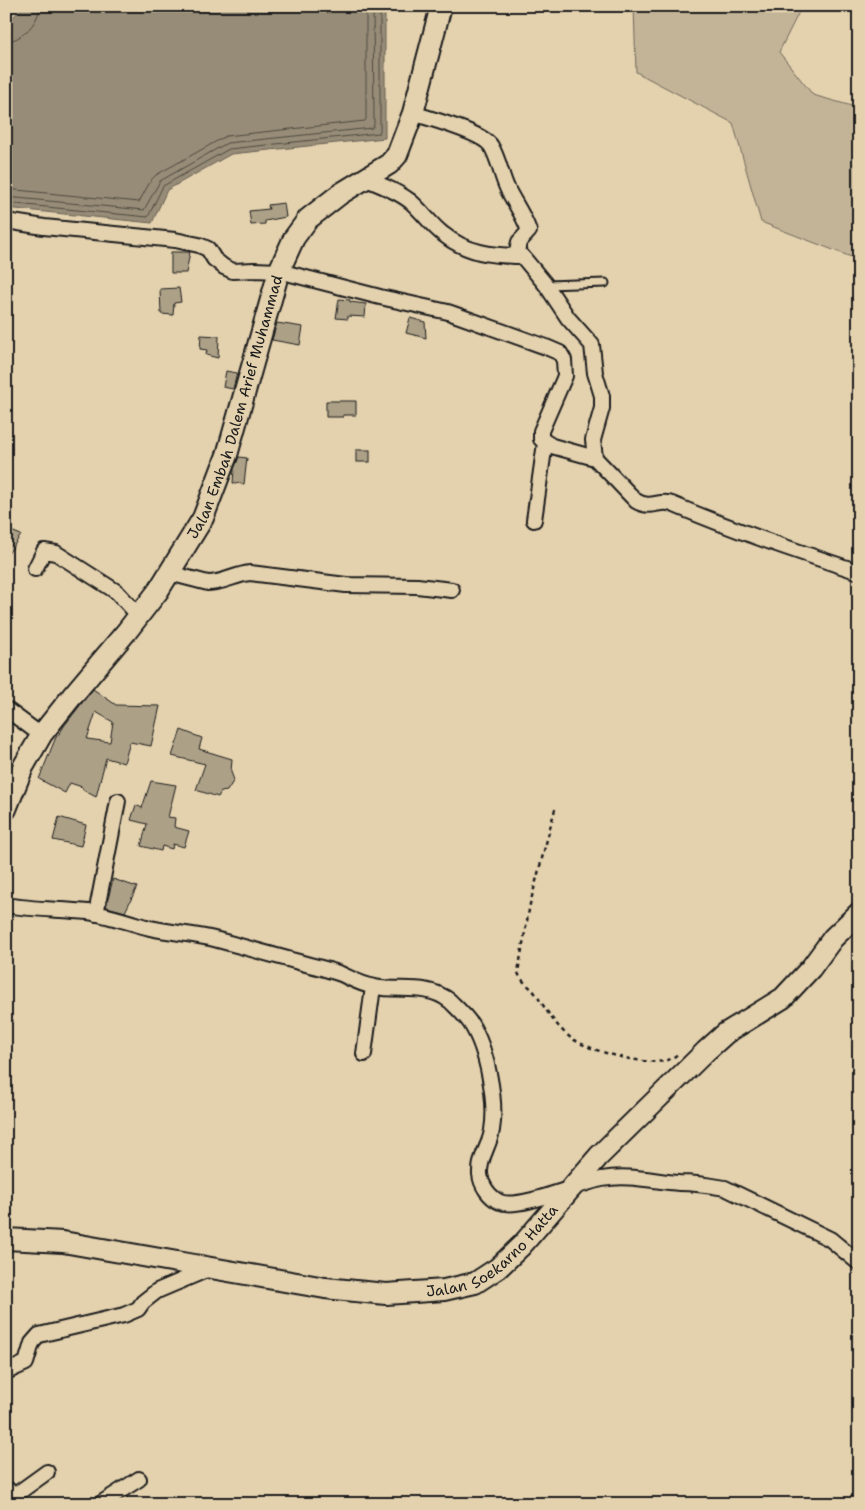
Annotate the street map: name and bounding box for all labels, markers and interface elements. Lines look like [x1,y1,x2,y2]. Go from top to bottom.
street label: Jalan Embah Dalem Arief Muhammad [183,272,288,543]
street label: Jalan Soekarno Hatta [425,1200,563,1301]

